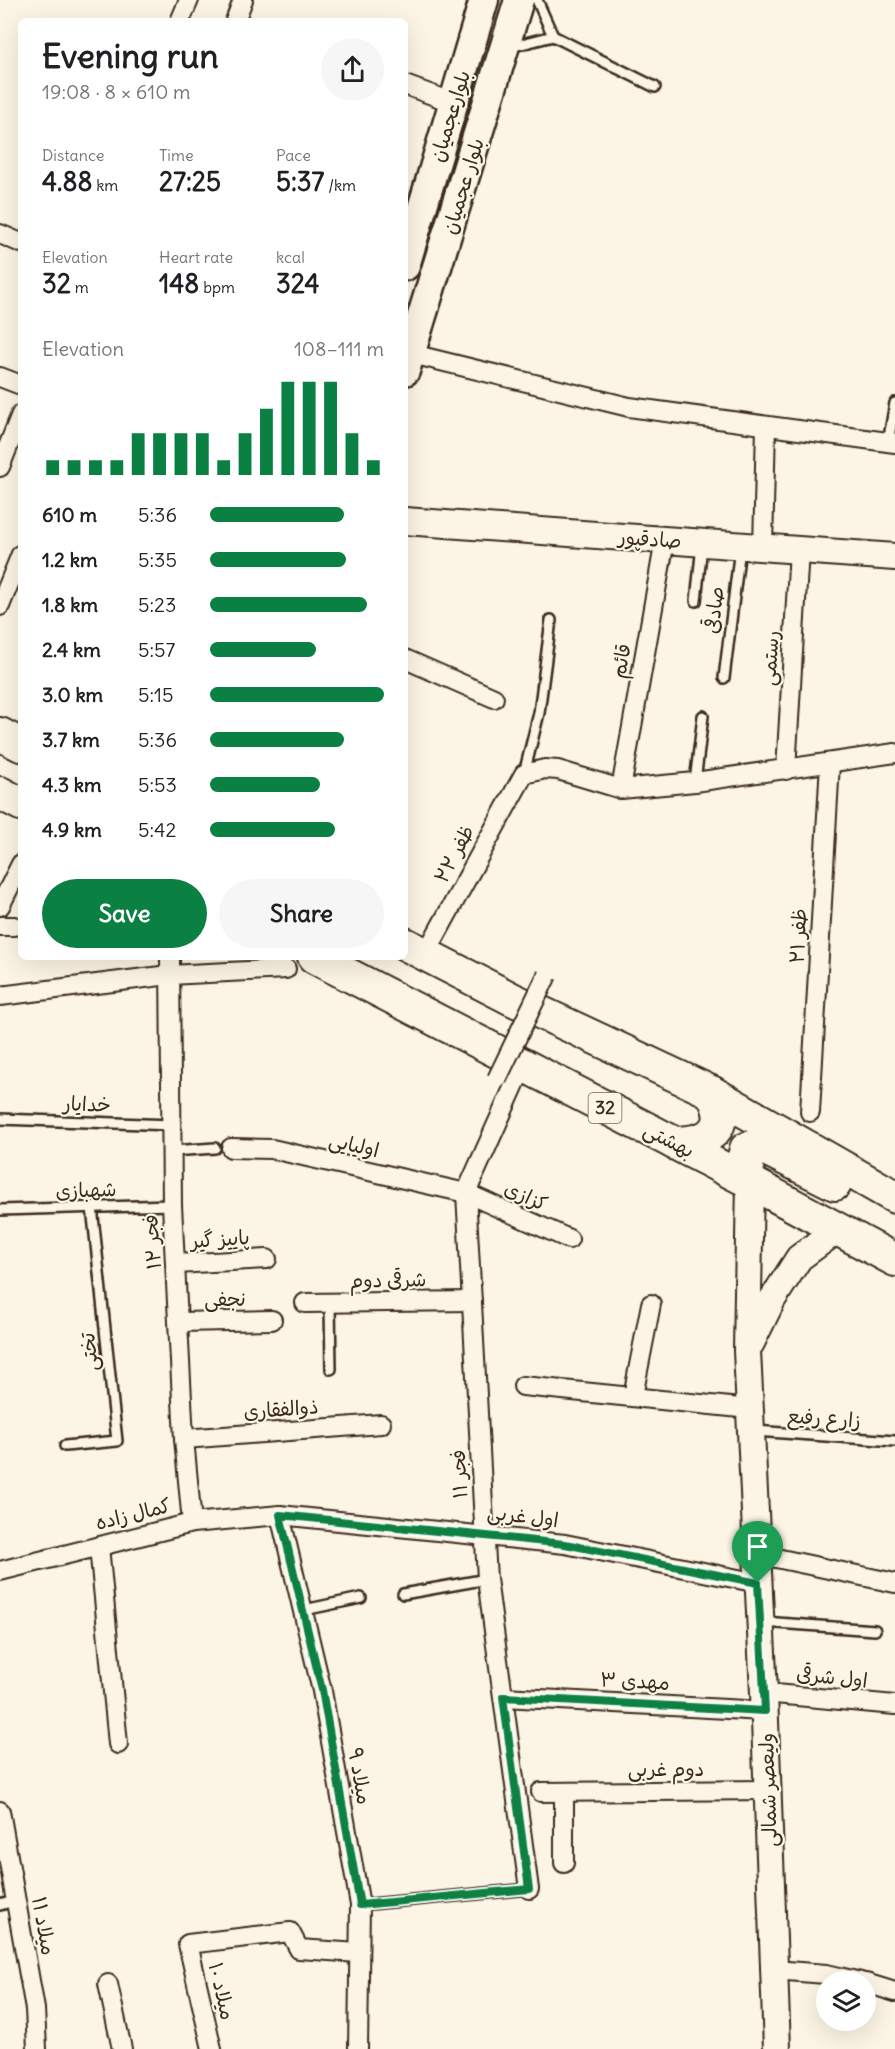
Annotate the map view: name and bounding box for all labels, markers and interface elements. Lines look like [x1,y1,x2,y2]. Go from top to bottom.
text: Evening run [42,35,218,77]
button: share [321,38,384,101]
street label: بلوارعجمیان [424,67,475,165]
text: 19:08 · 8 × 610 m [42,79,191,104]
street label: بلوار عجمیان [436,135,489,237]
text: Distance [42,145,104,165]
text: Time [159,145,194,165]
text: Pace [276,145,311,165]
text: 4.88 [42,165,92,198]
text: 27:25 [159,165,221,198]
text: 5:37 [276,165,324,198]
text: km [92,175,118,195]
text: /km [324,175,356,195]
text: Elevation [42,247,108,267]
text: Heart rate [159,247,233,267]
text: kcal [276,247,305,267]
text: 32 [42,267,71,300]
text: 148 [159,267,199,300]
text: 324 [276,267,320,300]
text: m [71,277,89,297]
text: bpm [199,277,235,297]
text: Elevation [42,336,124,361]
text: 108–111 m [294,336,384,361]
text: 610 m [42,502,97,527]
text: 5:36 [138,502,177,527]
street label: صادقپور [615,524,683,554]
text: 1.2 km [42,547,98,572]
text: 5:35 [138,547,177,572]
street label: صادقی [698,585,729,635]
text: 1.8 km [42,592,98,617]
text: 5:23 [138,592,176,617]
street label: رستمی [755,629,785,687]
text: 2.4 km [42,637,101,662]
text: 5:57 [138,637,175,662]
street label: قائم [605,642,639,681]
text: 3.0 km [42,682,103,707]
text: 5:15 [138,682,173,707]
text: 3.7 km [42,727,100,752]
text: 5:36 [138,727,177,752]
text: 4.3 km [42,772,102,797]
text: 5:53 [138,772,177,797]
text: 4.9 km [42,817,102,842]
text: 5:42 [138,817,177,842]
street label: ظفر ۲۲ [428,821,479,887]
button: Save [42,879,207,948]
button: Share [219,879,384,948]
street label: ظفر ۲۱ [784,908,811,964]
street label: خدایار [61,1090,111,1117]
road number: 32 [588,1093,622,1123]
street label: بهشتی [639,1116,699,1164]
street label: اولیایی [326,1127,382,1163]
street label: کزازی [501,1175,552,1216]
street label: شهبازی [55,1176,117,1203]
street label: فجر ۱۲ [137,1214,166,1270]
street label: پاییز گیر [188,1224,250,1254]
street label: شرقی دوم [349,1266,427,1297]
street label: نجفی [204,1286,246,1312]
street label: تختی [74,1331,104,1373]
street label: ذوالفقاری [243,1393,319,1424]
street label: زارع رفیع [786,1402,862,1436]
street label: فجر ۱۱ [445,1449,472,1499]
street label: کمال زاده [93,1492,173,1535]
street label: اول غربی [486,1499,560,1533]
pin [732,1521,783,1583]
icon: arrive [741,1530,774,1563]
street label: اول شرقی [795,1660,869,1693]
street label: مهدی ۳ [600,1666,670,1695]
street label: ولیعصر شمالی [753,1733,783,1847]
street label: میلاد ۹ [343,1746,378,1806]
street label: دوم غربی [628,1756,704,1785]
street label: میلاد ۱۱ [27,1895,62,1957]
street label: میلاد ۱۰ [204,1960,241,2022]
map controls [816,1971,876,2031]
button: layers [816,1971,876,2031]

